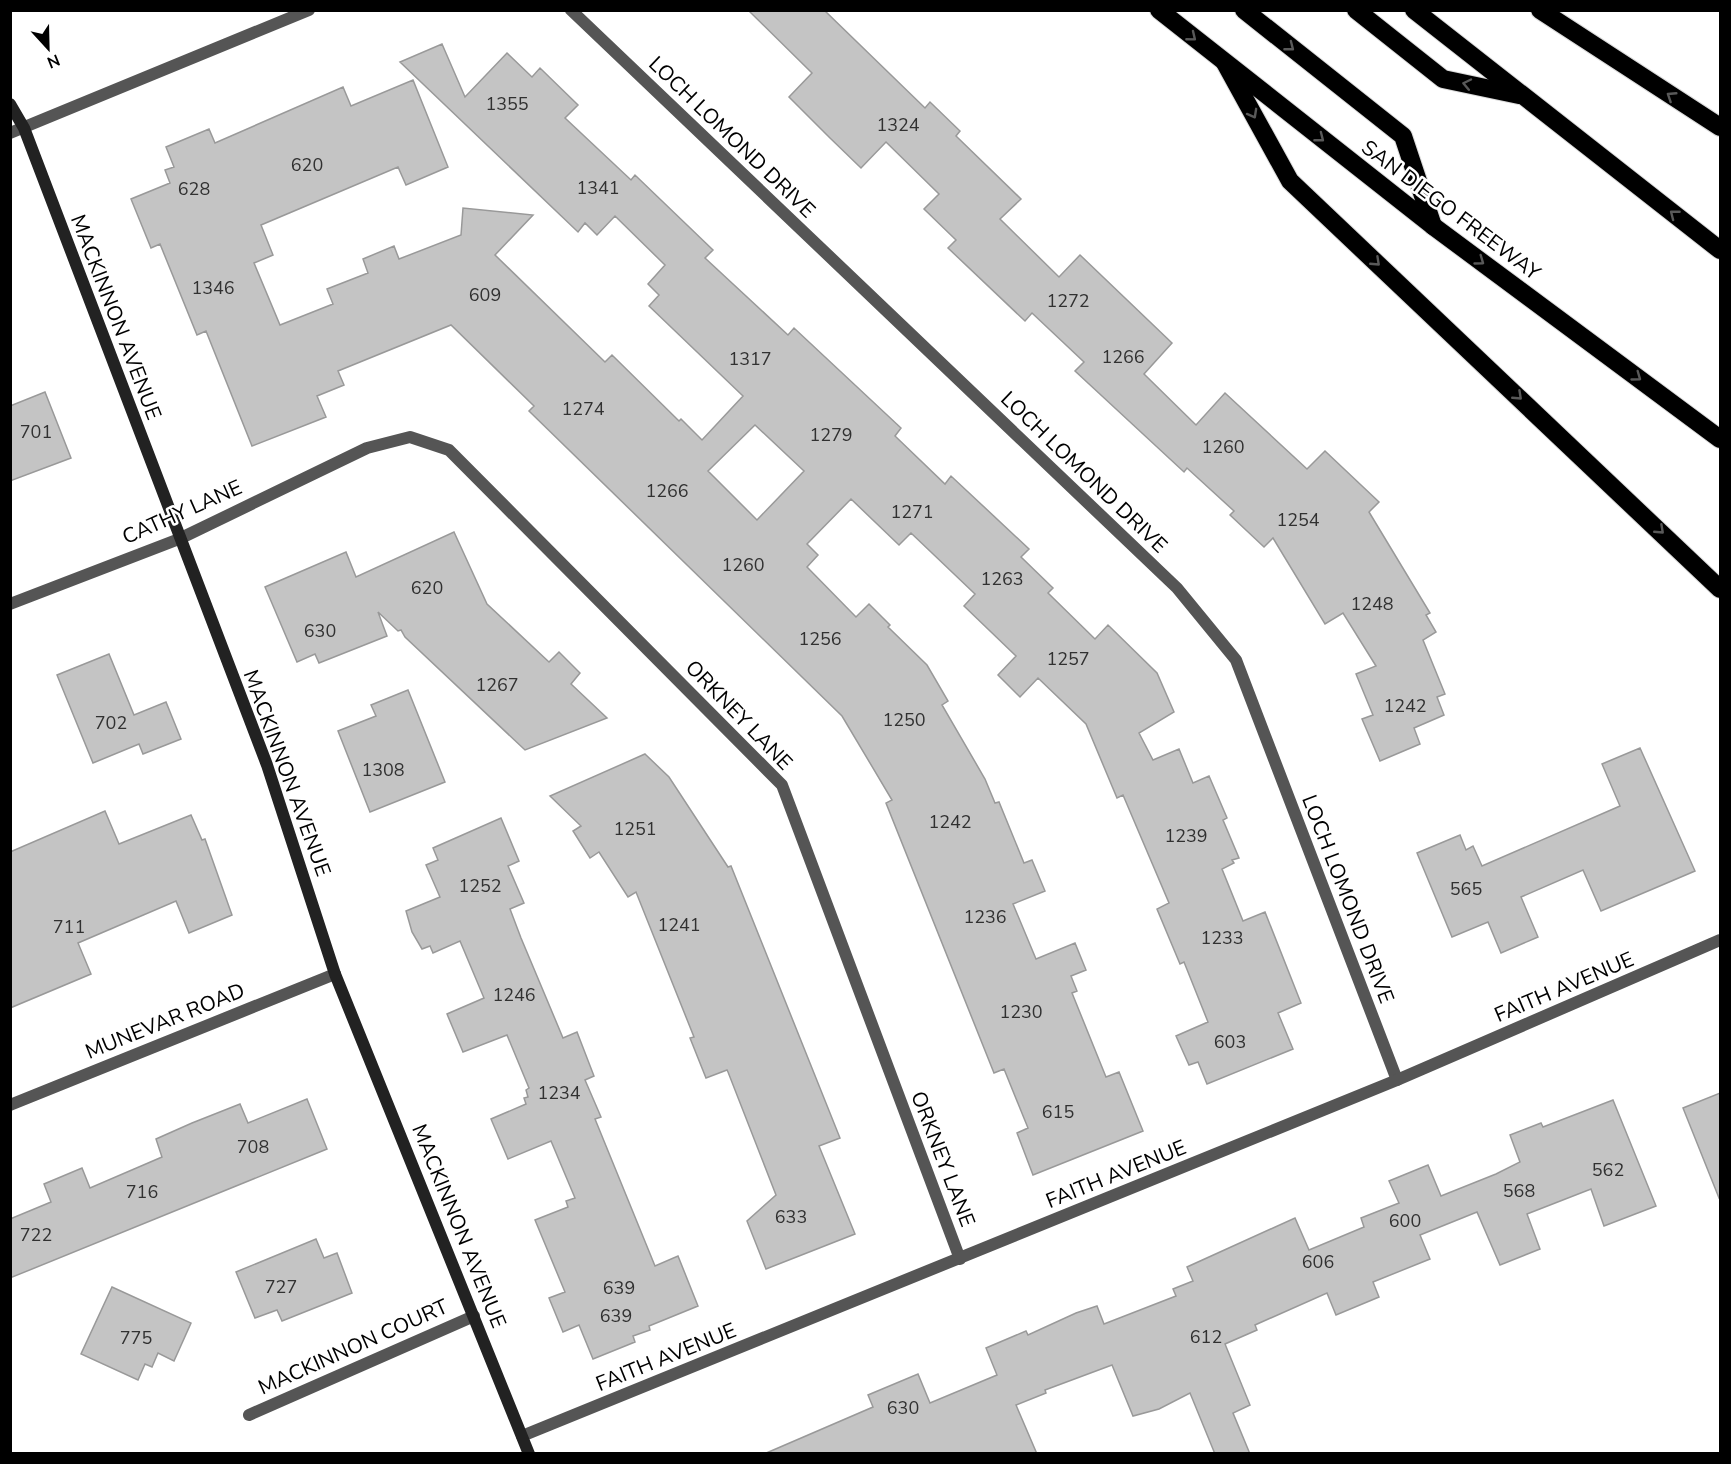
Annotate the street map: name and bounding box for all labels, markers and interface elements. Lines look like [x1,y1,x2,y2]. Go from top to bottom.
north arrow [18,18,78,78]
one-way arrow [1185,29,1196,40]
one-way arrow [1283,39,1294,50]
text: N [44,49,63,73]
street label: LOCH LOMOND DRIVE [643,50,821,224]
one-way arrow [1462,79,1472,92]
house number: 1355 [485,92,529,116]
one-way arrow [1667,92,1678,103]
one-way arrow [1246,108,1257,118]
house number: 1324 [876,113,920,137]
one-way arrow [1314,131,1325,142]
street label: SAN DIEGO FREEWAY [1356,133,1547,287]
house number: 620 [291,153,323,177]
house number: 1341 [576,176,620,200]
house number: 628 [178,177,210,201]
street label: MACKINNON AVENUE [64,210,168,424]
one-way arrow [1670,210,1681,221]
one-way arrow [1474,254,1485,265]
one-way arrow [1369,255,1380,266]
house number: 1346 [191,276,235,300]
house number: 609 [469,283,501,307]
house number: 1272 [1046,289,1090,313]
house number: 1266 [1101,345,1145,369]
house number: 1317 [728,347,772,371]
one-way arrow [1631,370,1642,381]
street label: LOCH LOMOND DRIVE [995,385,1173,559]
one-way arrow [1511,389,1522,400]
house number: 1274 [561,397,605,421]
house number: 701 [20,420,52,444]
house number: 1279 [809,423,853,447]
house number: 1260 [1201,435,1245,459]
street label: CATHY LANE [118,473,246,551]
house number: 1266 [645,479,689,503]
house number: 1271 [890,500,934,524]
house number: 1254 [1276,508,1320,532]
one-way arrow [1653,523,1664,534]
house number: 1260 [721,553,765,577]
house number: 1263 [980,567,1024,591]
house number: 620 [411,576,443,600]
house number: 1248 [1350,592,1394,616]
house number: 630 [304,619,336,643]
house number: 1256 [798,627,842,651]
house number: 1257 [1046,647,1090,671]
street label: ORKNEY LANE [679,654,799,776]
street label: MACKINNON AVENUE [237,666,337,880]
house number: 1267 [475,673,519,697]
house number: 1242 [1383,694,1427,718]
house number: 1250 [882,708,926,732]
house number: 702 [95,711,127,735]
house number: 1308 [361,758,405,782]
street label: LOCH LOMOND DRIVE [1295,791,1401,1007]
house number: 1242 [928,810,972,834]
house number: 1251 [613,817,657,841]
house number: 1239 [1164,824,1208,848]
house number: 1252 [458,874,502,898]
house number: 565 [1450,877,1482,901]
house number: 1236 [963,905,1007,929]
house number: 1241 [657,913,701,937]
house number: 711 [53,915,85,939]
house number: 1233 [1200,926,1244,950]
street label: FAITH AVENUE [1490,945,1638,1029]
street label: MUNEVAR ROAD [81,976,249,1066]
house number: 1246 [492,983,536,1007]
house number: 1230 [999,1000,1043,1024]
house number: 603 [1214,1030,1246,1054]
house number: 1234 [537,1081,581,1105]
street label: ORKNEY LANE [904,1087,982,1231]
house number: 615 [1042,1100,1074,1124]
street label: MACKINNON AVENUE [405,1120,513,1332]
street label: FAITH AVENUE [1042,1133,1190,1215]
house number: 708 [237,1135,269,1159]
house number: 562 [1592,1158,1624,1182]
house number: 568 [1503,1179,1535,1203]
house number: 716 [126,1180,158,1204]
house number: 633 [775,1205,807,1229]
house number: 600 [1389,1209,1421,1233]
house number: 722 [20,1223,52,1247]
house number: 606 [1302,1250,1334,1274]
house number: 727 [265,1275,297,1299]
house number: 639 [603,1276,635,1300]
street label: MACKINNON COURT [254,1292,453,1402]
house number: 639 [600,1304,632,1328]
street label: FAITH AVENUE [592,1316,740,1398]
house number: 612 [1190,1325,1222,1349]
house number: 775 [120,1326,152,1350]
house number: 630 [887,1396,919,1420]

